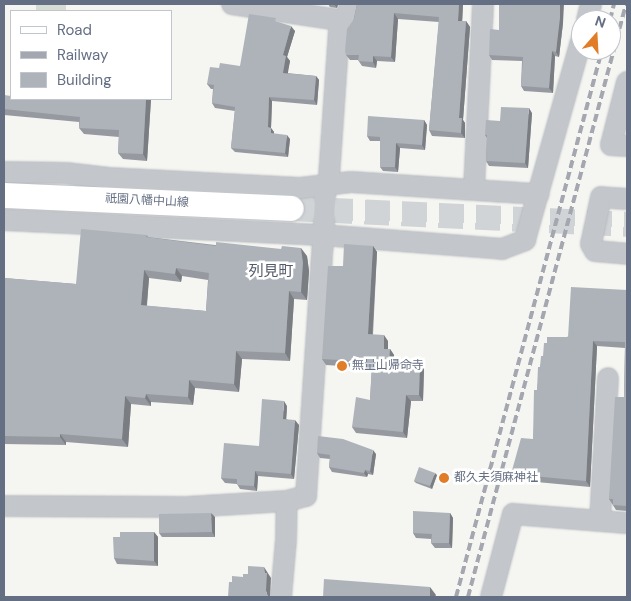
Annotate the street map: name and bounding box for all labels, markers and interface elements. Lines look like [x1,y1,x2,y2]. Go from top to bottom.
legend [10,10,172,100]
north arrow [571,10,621,60]
text: N [593,12,608,32]
text: Road [57,20,92,40]
text: Railway [57,45,108,65]
text: Building [57,70,112,90]
street label: 祇園八幡中山線 [105,192,189,210]
district label: 列見町 [249,263,293,281]
place label: 無量山帰命寺 [352,359,424,373]
marker: 無量山帰命寺 [336,360,348,372]
place label: 都久夫須麻神社 [454,471,538,485]
marker: 都久夫須麻神社 [438,472,450,484]

